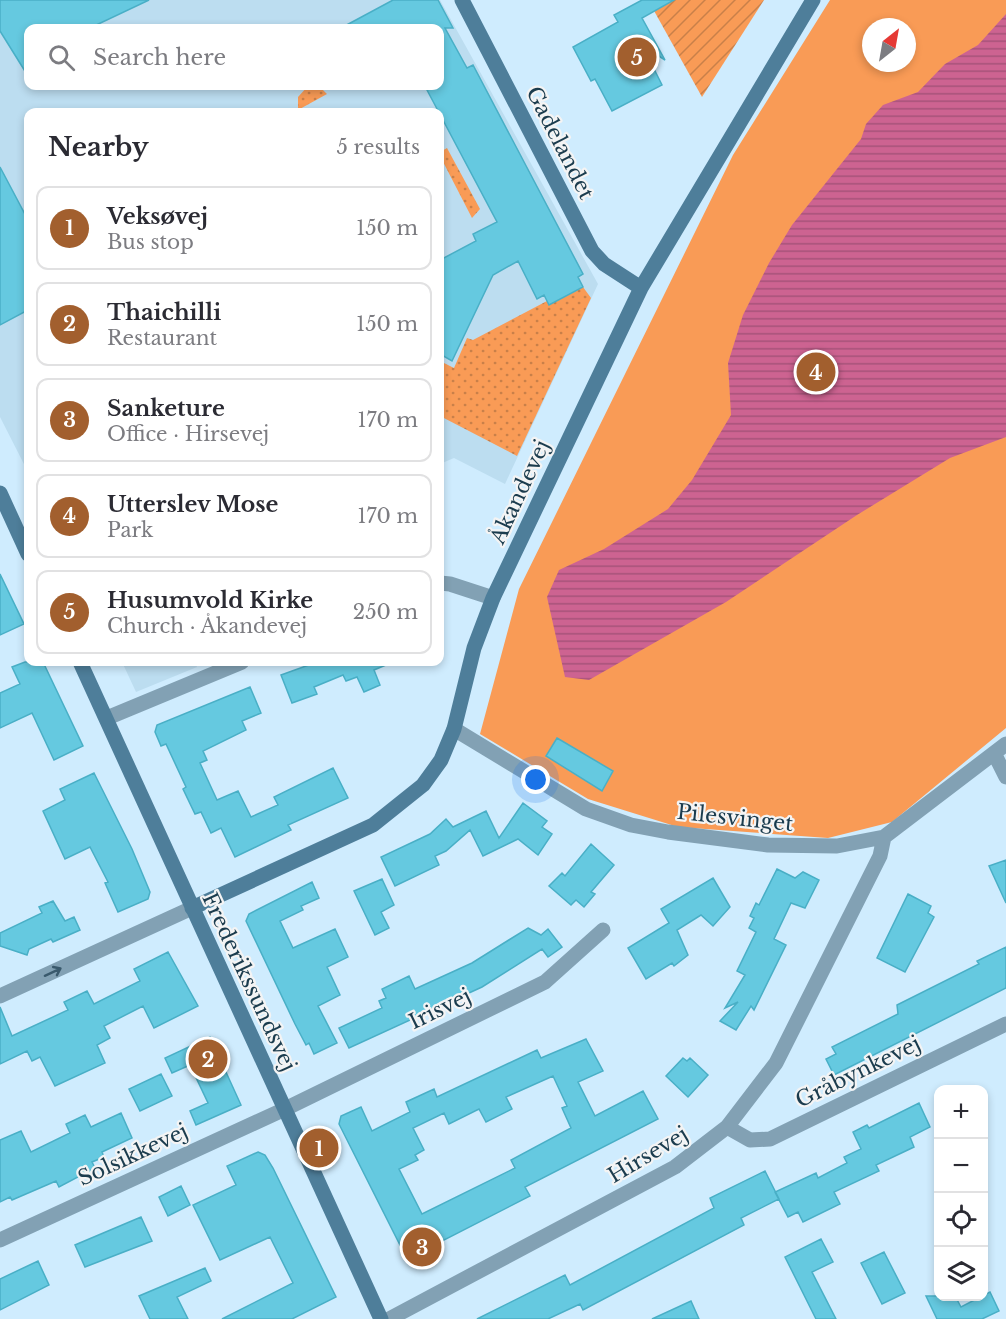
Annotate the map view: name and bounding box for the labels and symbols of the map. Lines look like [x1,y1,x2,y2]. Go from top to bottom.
north arrow [862,18,916,72]
pin: 5 [618,34,656,80]
street label: Gadelandet [520,82,600,204]
pin: 4 [796,350,836,394]
street label: Åkandevej [484,436,555,549]
your location [521,765,550,794]
street label: Pilesvinget [676,799,794,837]
street label: Frederikssundsvej [196,889,302,1075]
one-way arrow [44,965,62,977]
street label: Irisvej [405,983,475,1035]
street label: Gråbynkevej [791,1031,925,1113]
pin: 2 [188,1036,228,1082]
street label: Solsikkevej [74,1118,192,1192]
street label: Hirsevej [603,1121,693,1189]
pin: 1 [300,1126,338,1170]
pin: 3 [402,1224,442,1270]

